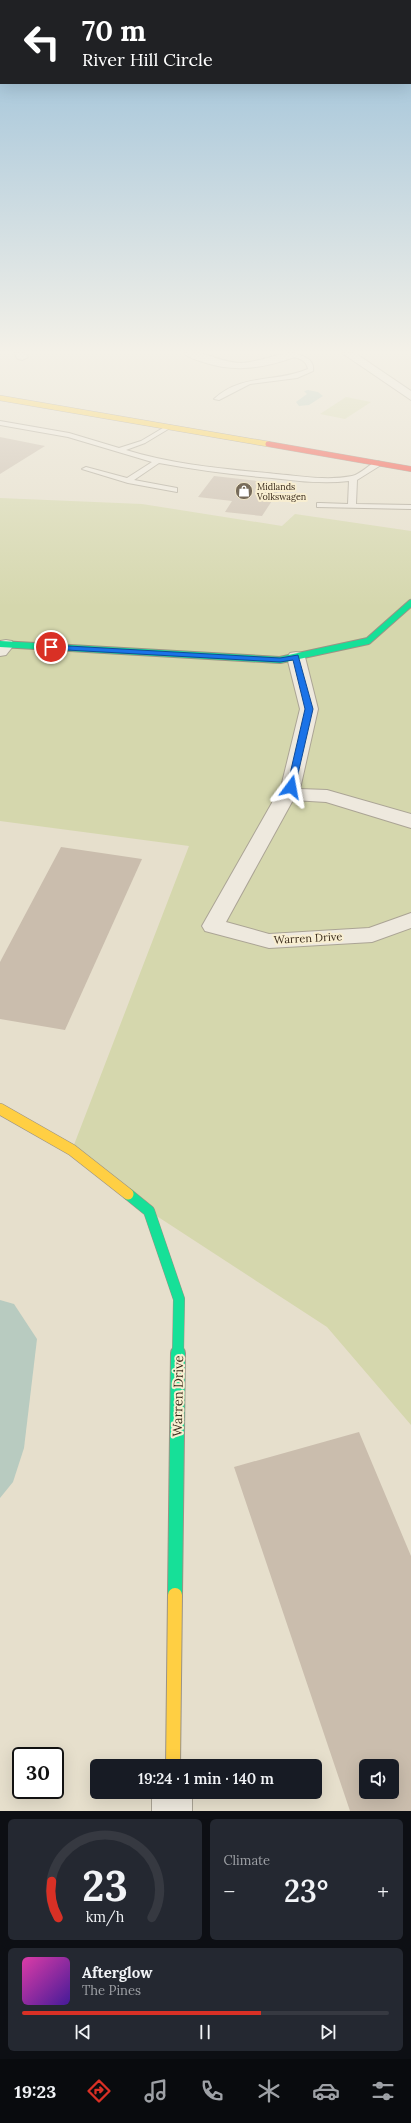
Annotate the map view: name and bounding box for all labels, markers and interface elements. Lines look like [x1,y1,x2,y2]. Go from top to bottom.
text: 70 m [82,13,146,49]
icon: left [16,16,68,68]
text: River Hill Circle [82,48,213,71]
shop icon: Midlands Volkswagen [234,481,254,501]
place label: Midlands Volkswagen [256,481,307,502]
pin [34,630,68,664]
icon: arrive [40,636,62,658]
position arrow [270,766,312,808]
street label: Warren Drive [273,929,343,947]
street label: Warren Drive [169,1355,187,1437]
speed limit sign: 30 [12,1747,64,1799]
map controls [359,1759,399,1799]
button: sound [359,1759,399,1799]
text: 19:24 · 1 min · 140 m [138,1769,274,1788]
text: Climate [224,1852,270,1869]
text: 23 [82,1858,127,1911]
text: 23° [284,1872,328,1910]
text: − [224,1877,235,1905]
text: + [377,1877,389,1905]
text: km/h [85,1907,124,1926]
text: Afterglow [82,1963,152,1982]
text: The Pines [82,1982,141,1999]
icon: previous [72,2021,94,2043]
icon: pause [194,2021,216,2043]
icon: next [317,2021,339,2043]
icon: directions [85,2077,113,2105]
icon: music [142,2077,170,2105]
icon: phone [198,2077,226,2105]
icon: climate [255,2077,283,2105]
icon: car [312,2077,340,2105]
icon: filters [369,2077,397,2105]
text: 19:23 [14,2080,56,2103]

